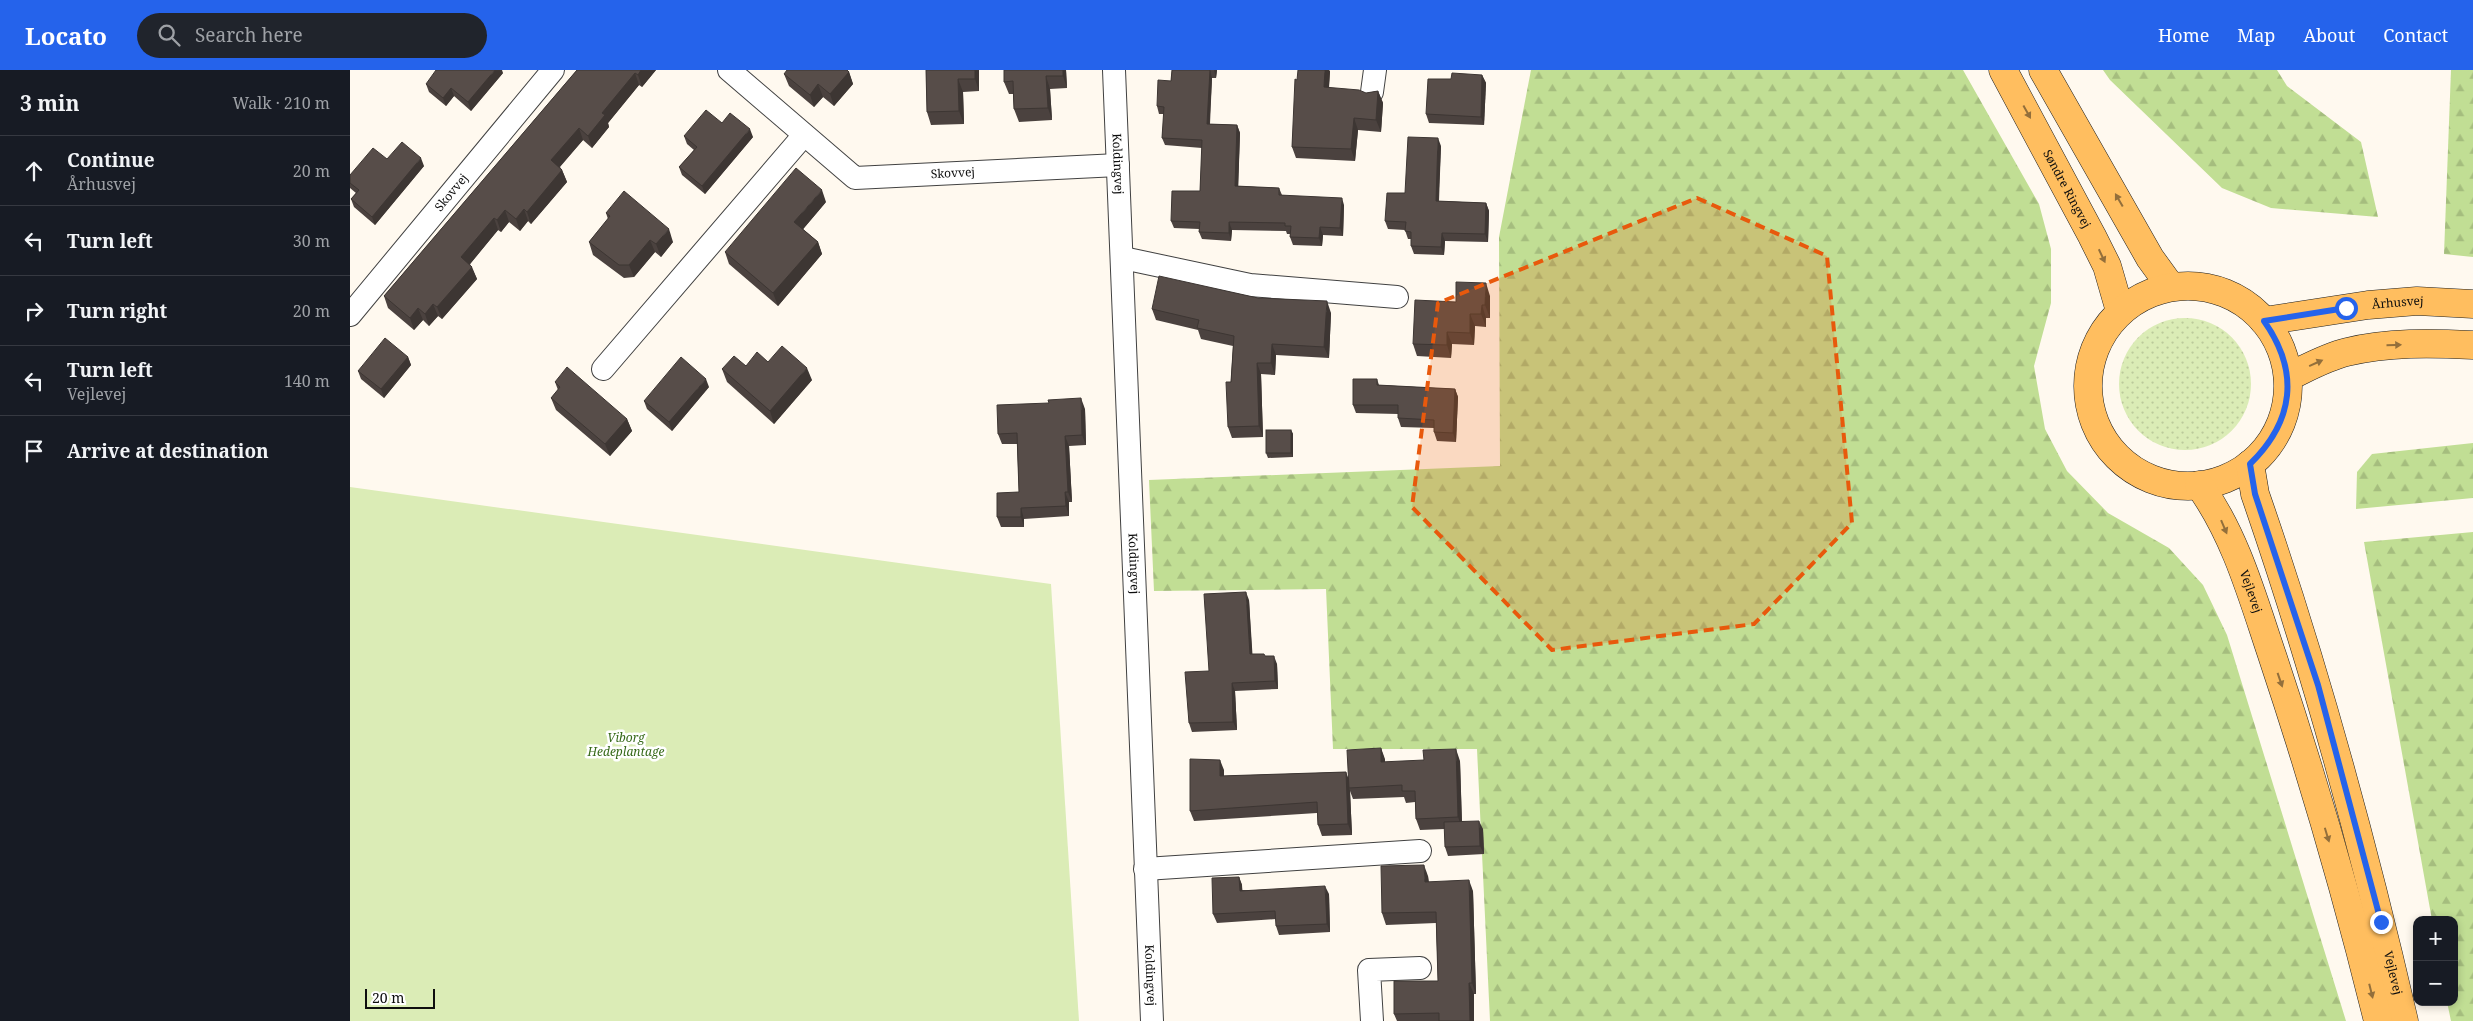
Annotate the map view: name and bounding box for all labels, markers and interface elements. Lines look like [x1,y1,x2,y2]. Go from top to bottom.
search box [137,13,487,58]
text: Locato [25,19,107,52]
icon: search [155,21,183,49]
text: Search here [195,22,303,48]
text: Home [2158,23,2209,47]
text: Map [2237,23,2275,47]
text: About [2303,23,2355,47]
text: Contact [2383,23,2448,47]
text: 3 min [20,89,79,117]
text: Walk · 210 m [233,92,330,114]
one-way arrow [2023,105,2031,120]
street label: Koldingvej [1109,133,1128,195]
text: Continue [67,147,155,173]
street label: Søndre Ringvej [2039,147,2095,231]
icon: ahead [20,157,48,185]
text: 20 m [293,160,330,182]
street label: Skovvej [930,163,975,182]
street label: Skovvej [430,170,472,215]
text: Århusvej [67,173,136,195]
one-way arrow [2114,194,2123,207]
icon: left [20,227,48,255]
text: Turn left [67,228,153,254]
text: 30 m [293,230,330,252]
one-way arrow [2098,249,2107,264]
street label: Århusvej [2371,292,2424,313]
icon: right [20,297,48,325]
route start [2335,297,2358,320]
text: Turn right [67,298,167,324]
text: 20 m [293,300,330,322]
one-way arrow [2387,341,2403,349]
text: Turn left [67,357,153,383]
one-way arrow [2309,359,2323,367]
icon: left [20,367,48,395]
text: 140 m [284,370,330,392]
text: Vejlevej [67,383,126,405]
icon: arrive [20,437,48,465]
text: Arrive at destination [67,438,269,464]
one-way arrow [2221,520,2229,534]
street label: Koldingvej [1125,533,1144,595]
street label: Vejlevej [2236,568,2267,615]
one-way arrow [2276,672,2284,687]
park label: Viborg Hedeplantage [587,729,665,760]
one-way arrow [2323,828,2331,843]
route end [2370,911,2393,934]
map controls [2413,916,2458,1006]
button: + [2413,916,2458,961]
street label: Koldingvej [1141,944,1160,1006]
street label: Vejlevej [2380,949,2407,996]
button: − [2413,961,2458,1006]
one-way arrow [2367,984,2375,999]
scale bar [365,986,435,1009]
text: 20 m [372,988,405,1007]

